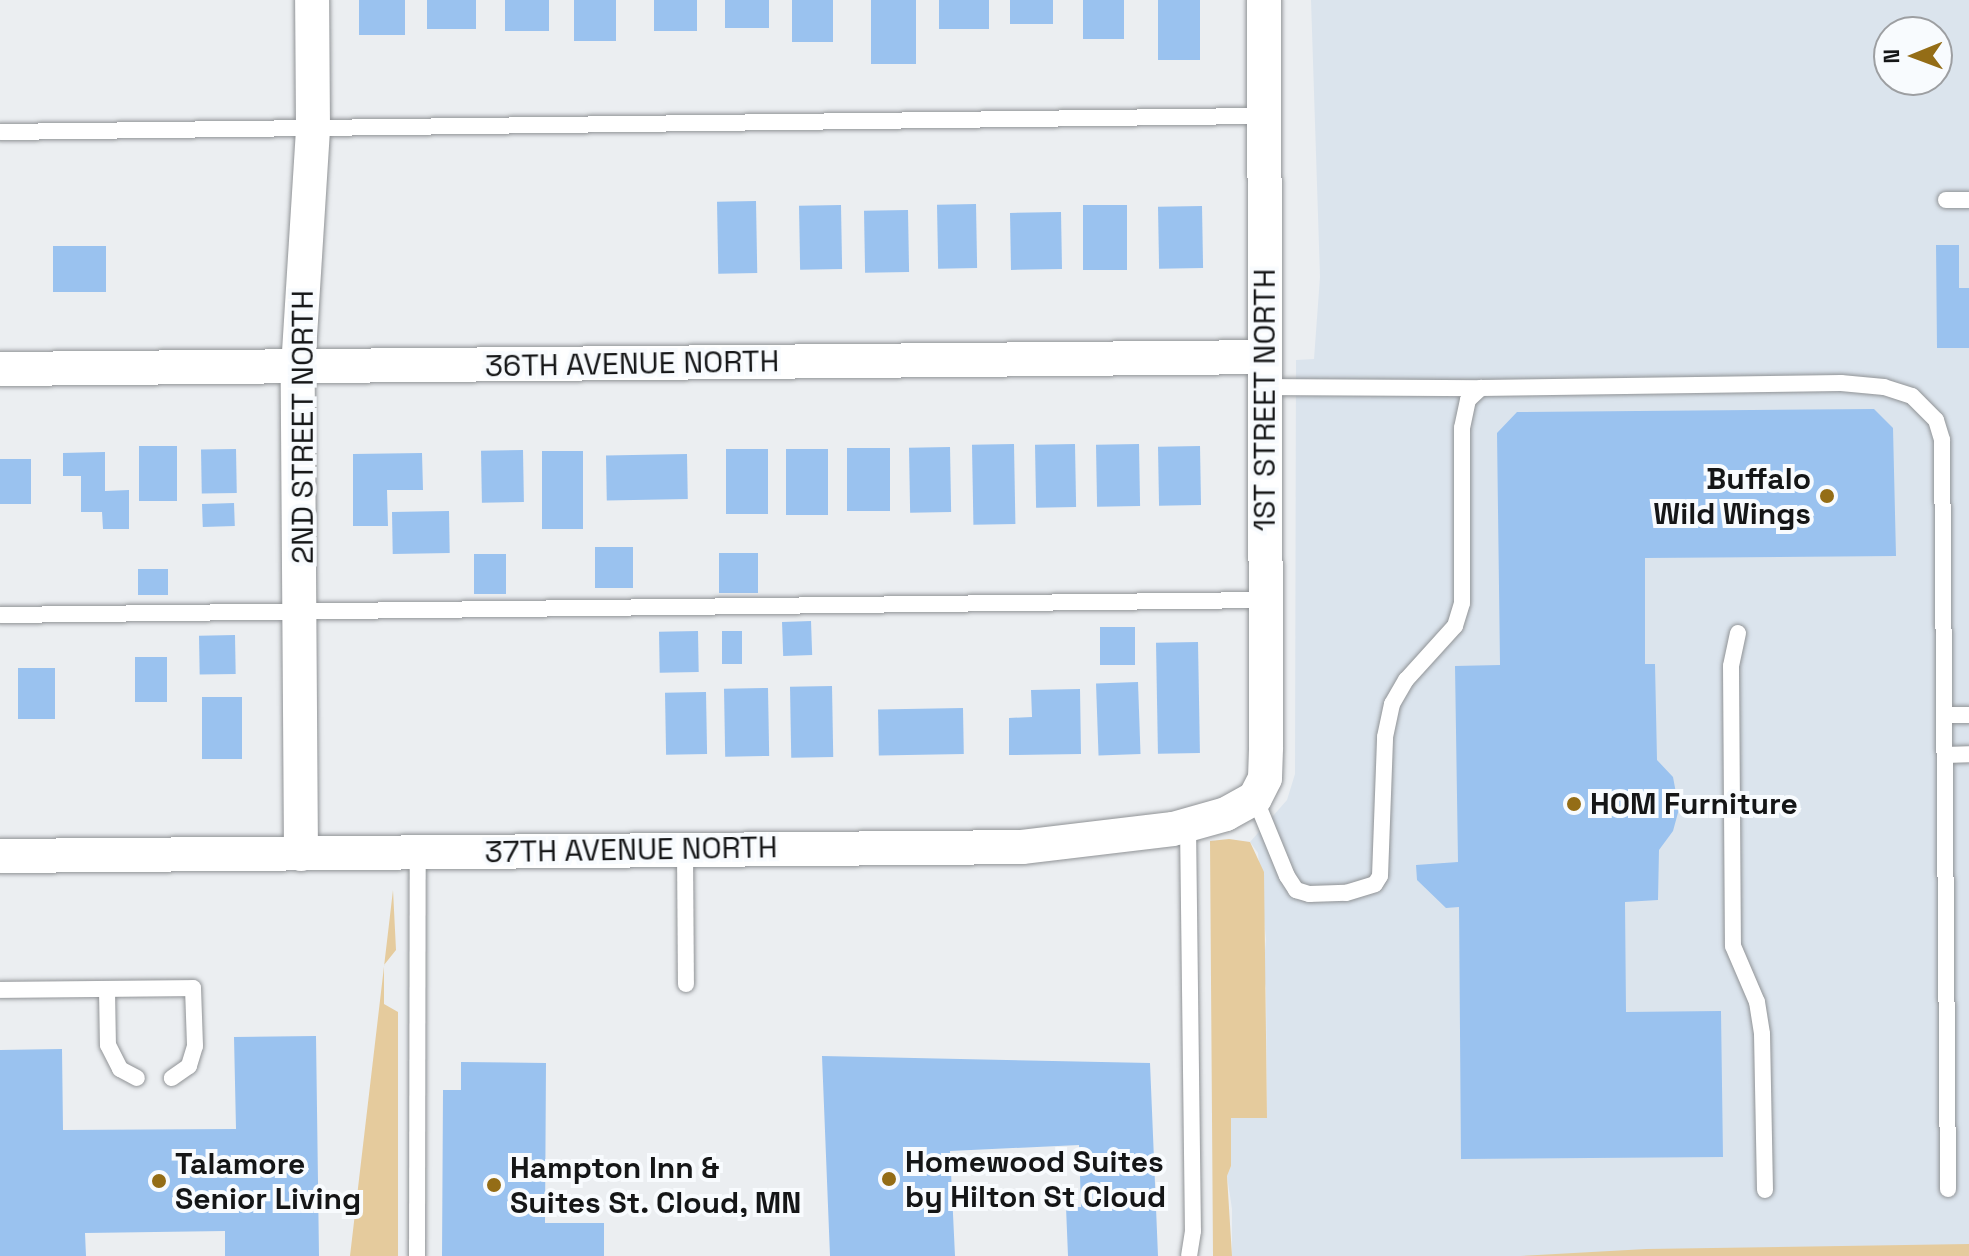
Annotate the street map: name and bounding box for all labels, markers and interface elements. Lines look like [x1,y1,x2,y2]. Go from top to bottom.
north arrow [1873,16,1953,96]
text: N [1877,49,1905,64]
street label: 1ST STREET NORTH [1247,268,1283,532]
street label: 2ND STREET NORTH [285,290,321,564]
street label: 36TH AVENUE NORTH [484,343,780,385]
place label: Buffalo Wild Wings [1653,461,1811,532]
marker: Buffalo Wild Wings [1818,487,1836,505]
place label: HOM Furniture [1590,786,1798,822]
marker: HOM Furniture [1565,795,1583,813]
street label: 37TH AVENUE NORTH [484,829,778,871]
place label: Homewood Suites by Hilton St Cloud [905,1144,1166,1214]
place label: Talamore Senior Living [175,1146,361,1216]
place label: Hampton Inn & Suites St. Cloud, MN [510,1150,803,1220]
marker: Homewood Suites by Hilton St Cloud [880,1170,898,1188]
marker: Talamore Senior Living [150,1172,168,1190]
marker: Hampton Inn & Suites St. Cloud, MN [485,1176,503,1194]

